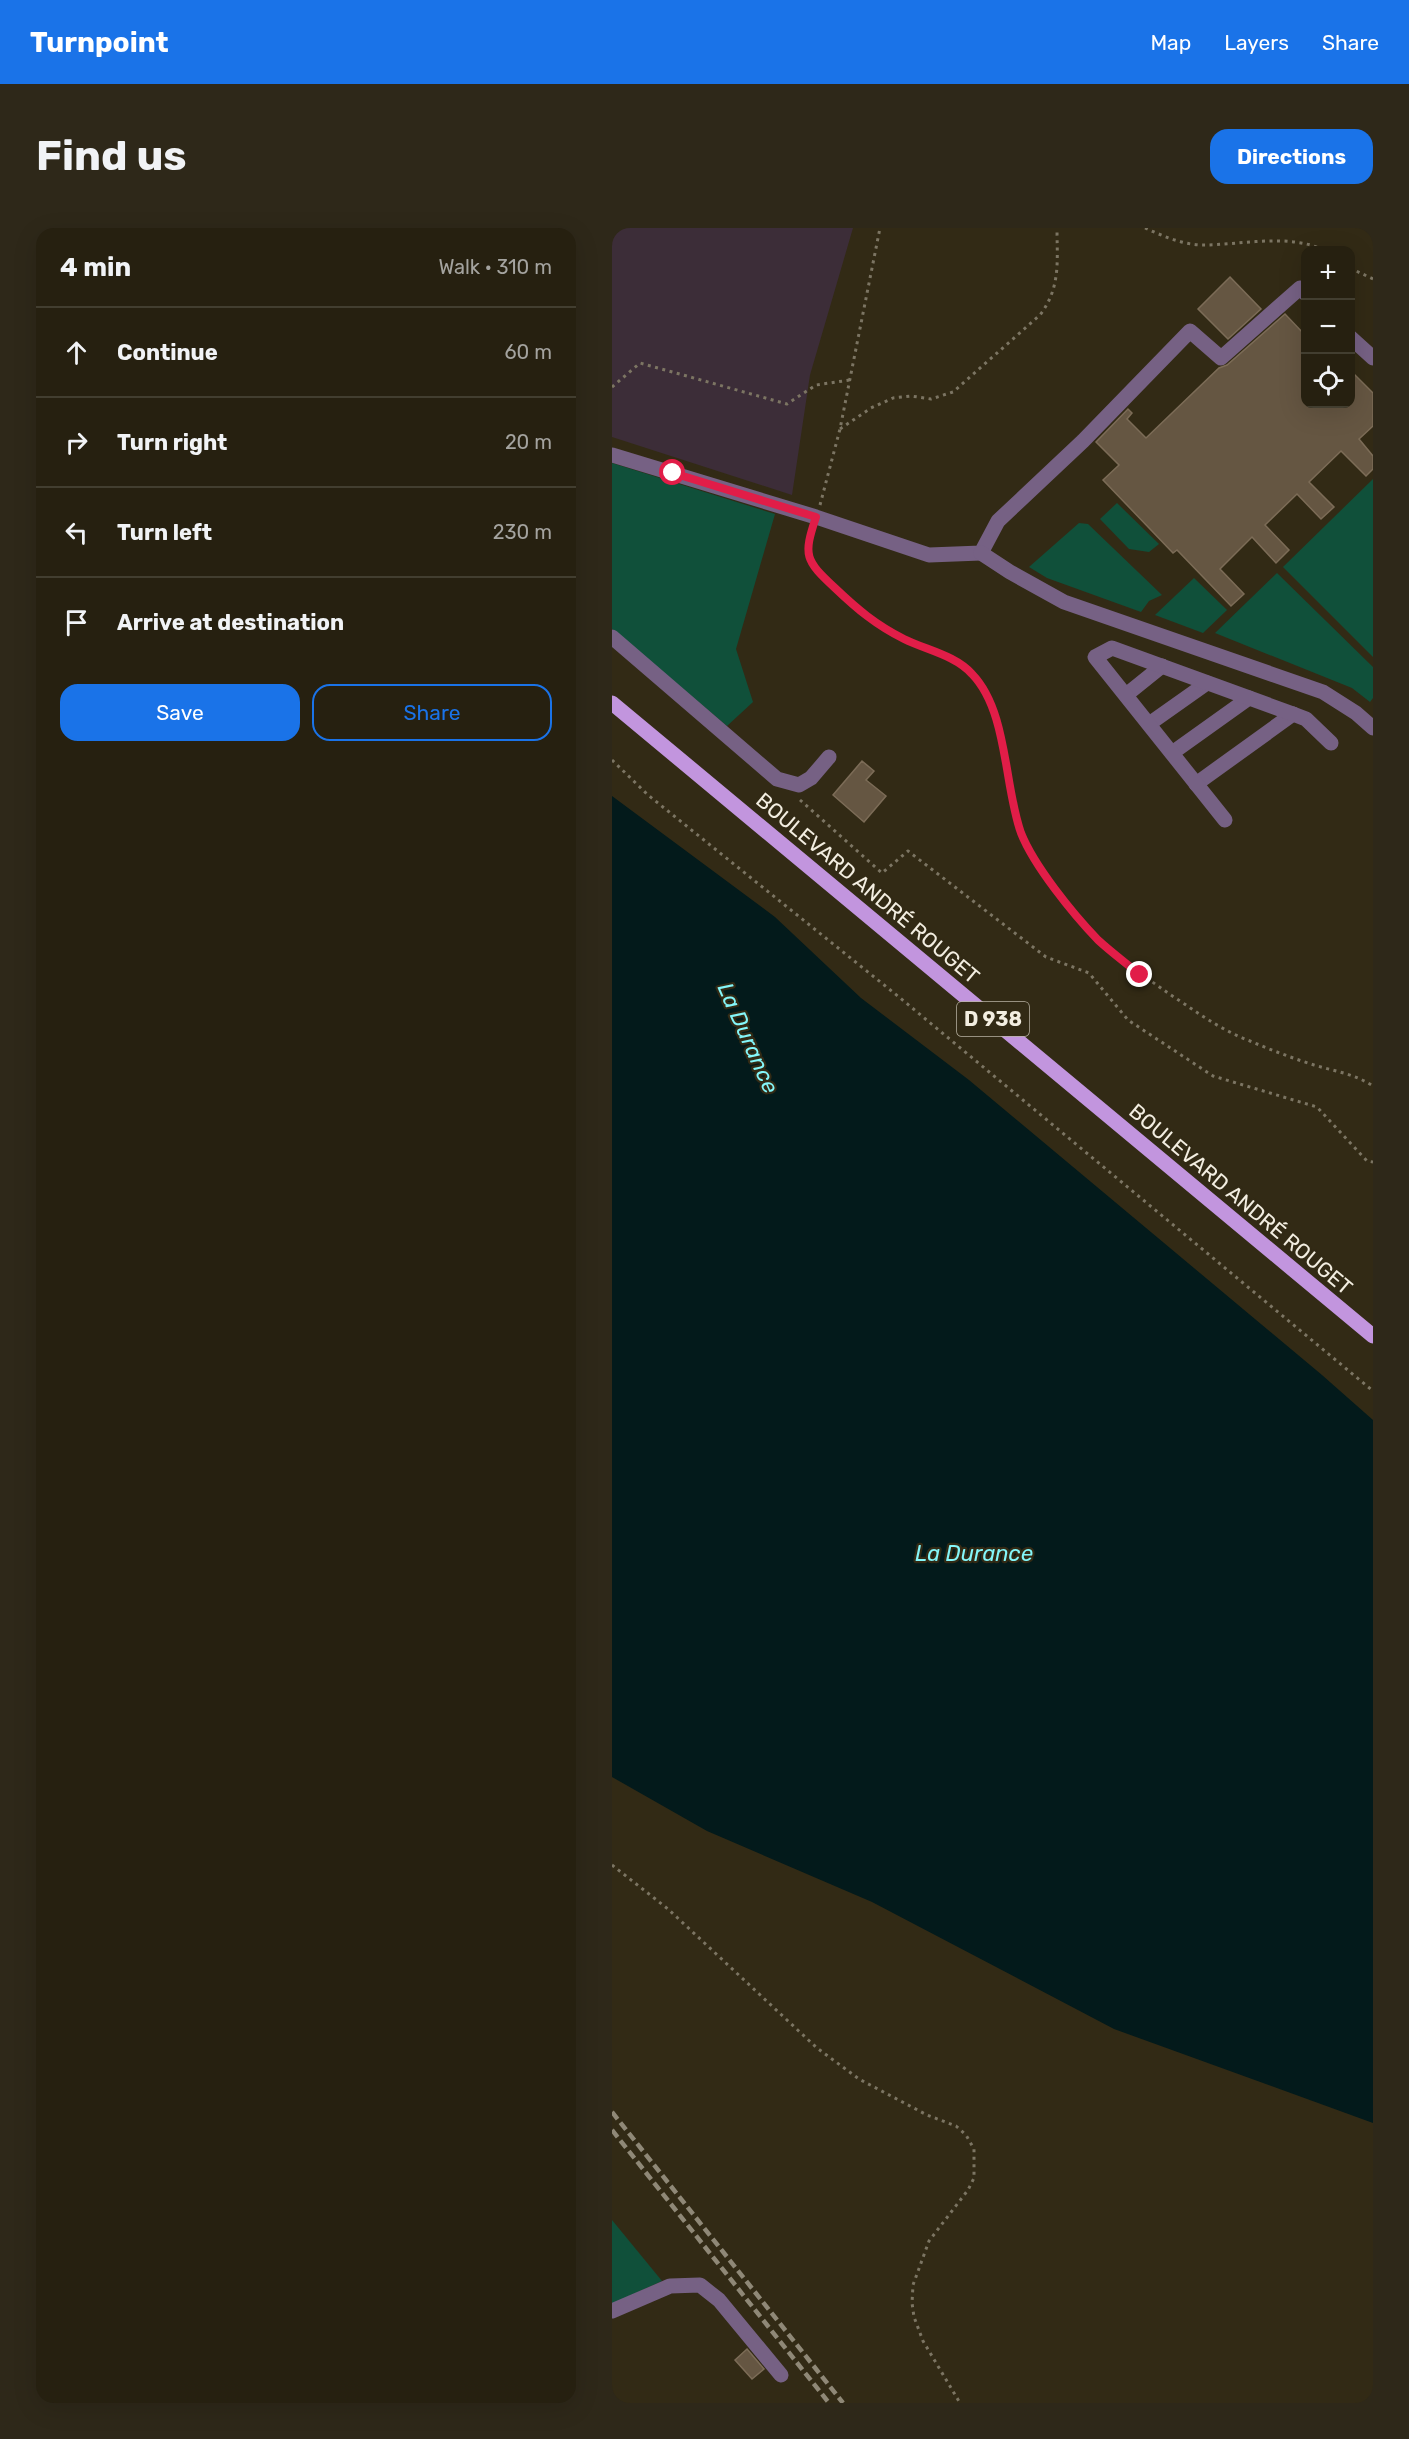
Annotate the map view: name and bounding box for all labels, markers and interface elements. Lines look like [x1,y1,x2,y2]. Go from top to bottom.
text: Turnpoint [30,26,169,59]
text: Map [1150,30,1191,55]
text: Layers [1224,30,1289,55]
text: Share [1322,30,1379,55]
button: Directions [1210,129,1373,184]
text: Find us [36,131,187,181]
map controls [1301,246,1355,408]
button: + [1301,246,1355,300]
text: 4 min [60,252,131,283]
text: Walk · 310 m [438,255,552,279]
button: − [1301,300,1355,354]
icon: ahead [60,336,93,369]
text: Continue [117,339,218,366]
text: 60 m [505,340,552,364]
button: locate [1301,354,1355,408]
icon: right [60,426,93,459]
text: Turn right [117,429,227,456]
text: 20 m [505,430,552,454]
route start [659,459,685,485]
icon: left [60,516,93,549]
text: Turn left [117,519,212,546]
text: 230 m [493,520,552,544]
icon: arrive [60,606,93,639]
text: Arrive at destination [117,609,344,636]
button: Save [60,684,300,741]
button: Share [312,684,552,741]
street label: BOULEVARD ANDRÉ ROUGET [751,787,985,989]
route end [1126,961,1152,987]
water label: La Durance [712,979,784,1097]
road number: D 938 [957,1002,1029,1036]
street label: BOULEVARD ANDRÉ ROUGET [1124,1098,1358,1300]
water label: La Durance [915,1540,1033,1567]

